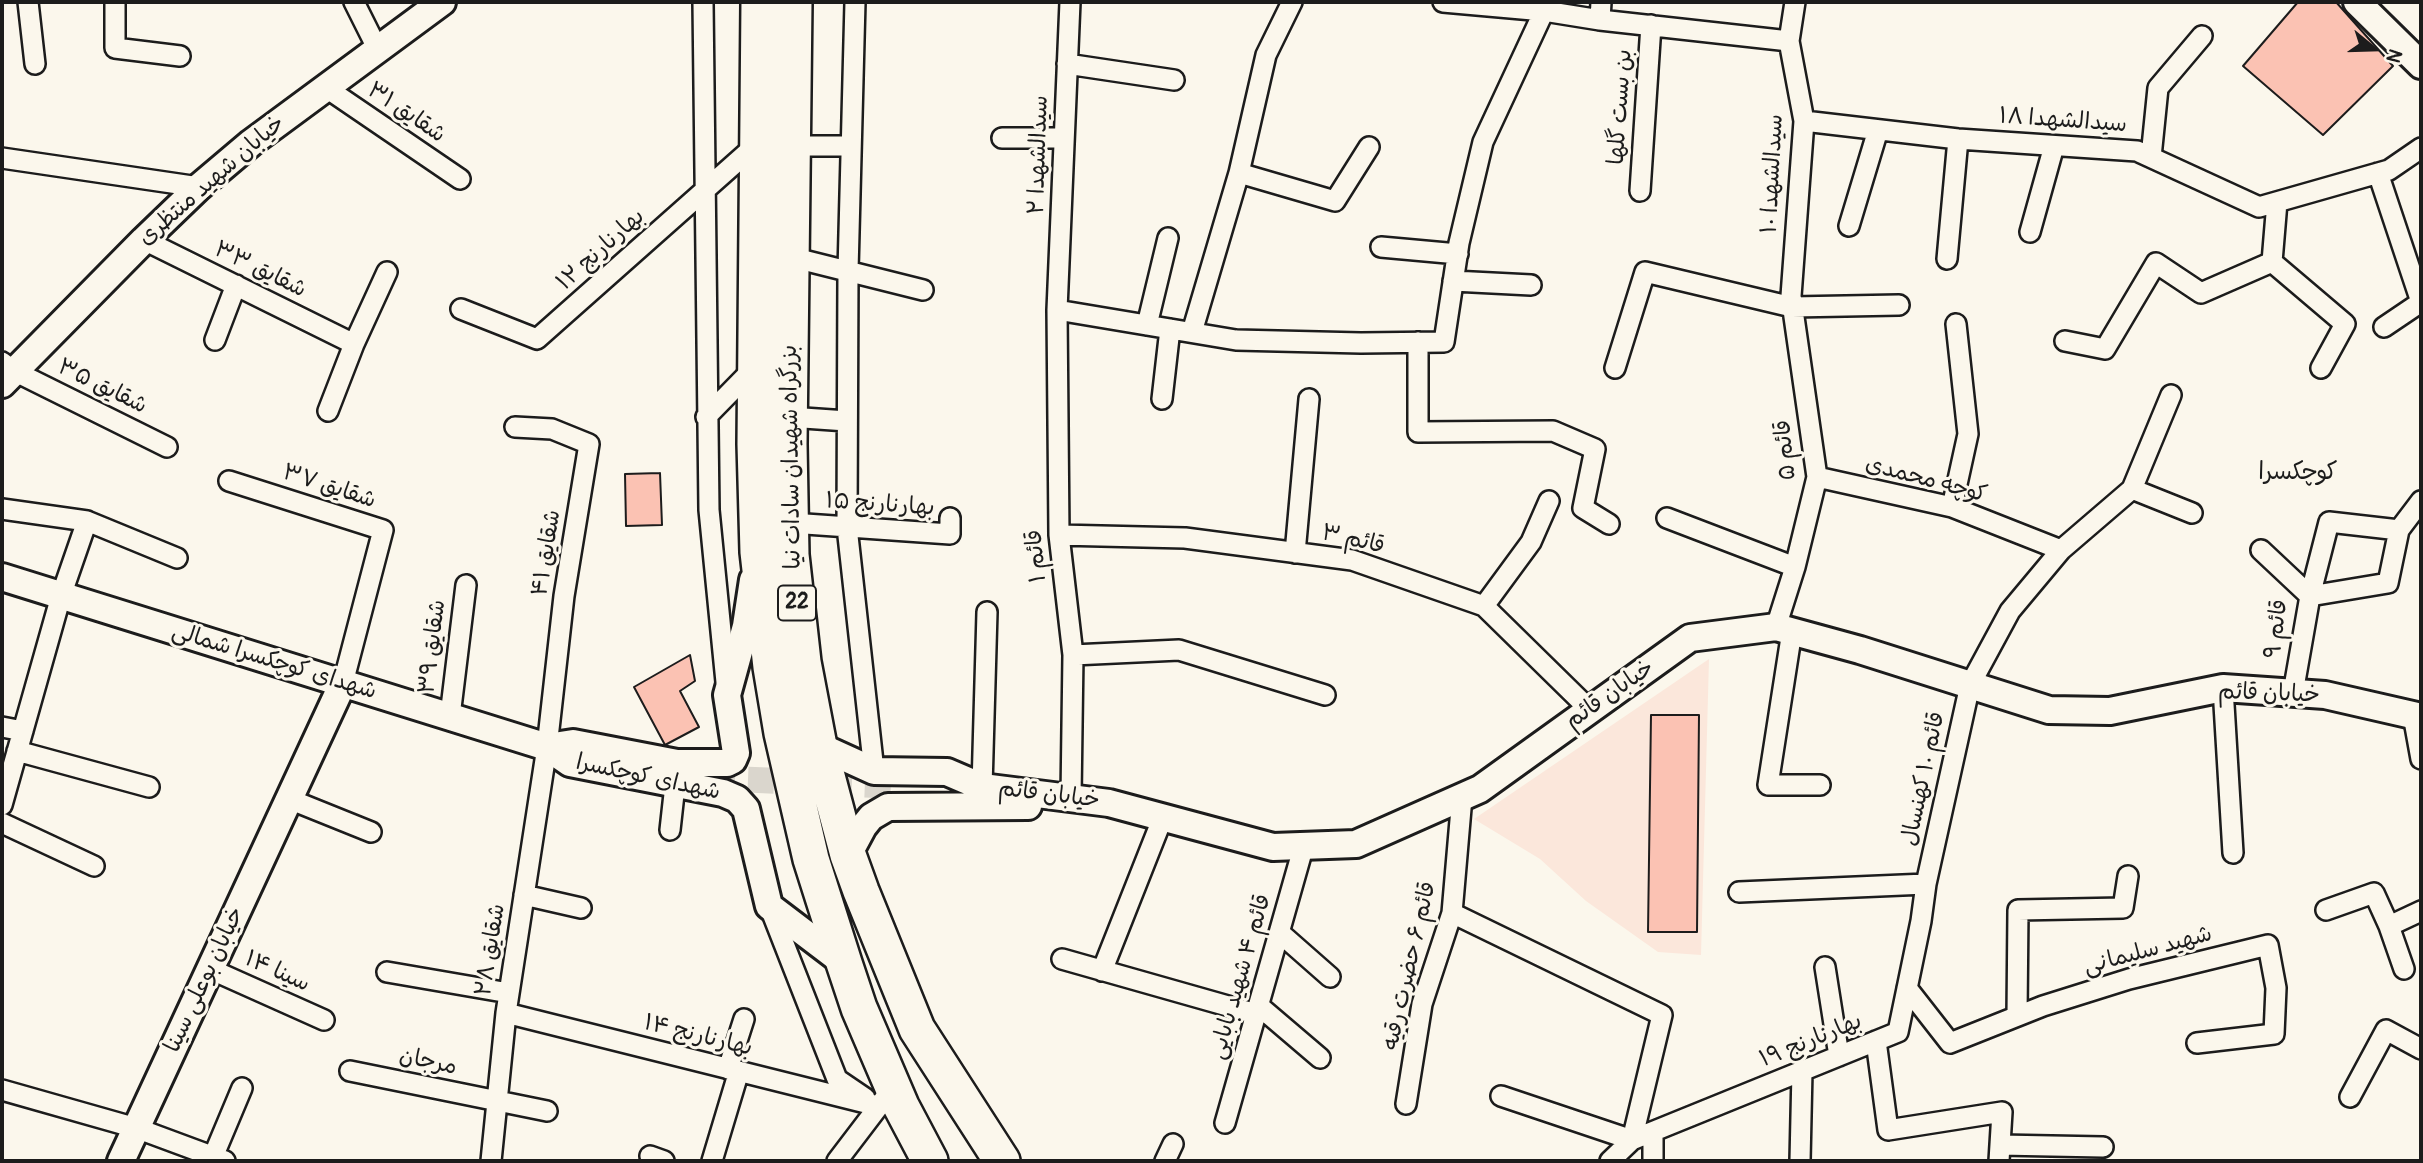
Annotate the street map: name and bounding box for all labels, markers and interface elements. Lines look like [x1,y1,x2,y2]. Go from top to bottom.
north arrow [2339,14,2409,84]
text: N [2380,46,2407,66]
street label: بن بست گلها [1603,48,1639,166]
street label: شقایق ۳۱ [361,77,451,149]
street label: سیدالشهدا ۲ [1023,95,1055,215]
street label: سیدالشهدا ۱۸ [1998,103,2128,139]
street label: خیابان شهید منتظری [133,110,291,252]
street label: سیدالشهدا ۱۰ [1756,113,1790,235]
street label: بهارنارنج ۱۲ [551,203,651,297]
street label: شقایق ۳۳ [209,236,311,304]
street label: بزرگراه شهیدان سادات نیا [776,344,808,570]
street label: شقایق ۳۵ [53,353,151,421]
street label: قائم ۵ [1770,418,1802,482]
street label: کوچه محمدی [1862,451,1990,509]
street label: شقایق ۳۷ [279,459,379,515]
district label: کوچکسرا [2258,459,2338,487]
street label: بهارنارنج ۱۵ [824,487,936,523]
street label: شقایق ۴۱ [527,508,567,598]
street label: قائم ۳ [1319,519,1387,561]
street label: قائم ۱ [1021,528,1053,584]
road number: 22 [778,586,816,620]
street label: شقایق ۳۹ [414,598,452,696]
street label: قائم ۹ [2260,598,2294,660]
street label: شهدای کوچکسرا شمالی [168,618,380,706]
street label: خیابان قائم [1560,654,1660,736]
street label: خیابان قائم [2218,678,2320,710]
street label: قائم ۱۰ کهنسال [1896,709,1952,849]
street label: شهدای کوچکسرا [573,749,723,807]
street label: خیابان قائم [997,775,1101,815]
street label: قائم ۶ حضرت رقیه [1377,879,1443,1053]
street label: قائم ۴ شهید بابایی [1204,891,1278,1063]
street label: شقایق ۲۸ [470,902,512,998]
street label: خیابان بوعلی سینا [159,903,251,1057]
street label: شهید سلیمانی [2081,921,2215,981]
street label: سینا ۱۴ [240,945,314,999]
street label: بهارنارنج ۱۹ [1756,1008,1866,1074]
street label: بهارنارنج ۱۴ [641,1009,755,1063]
street label: مرجان [397,1042,459,1082]

